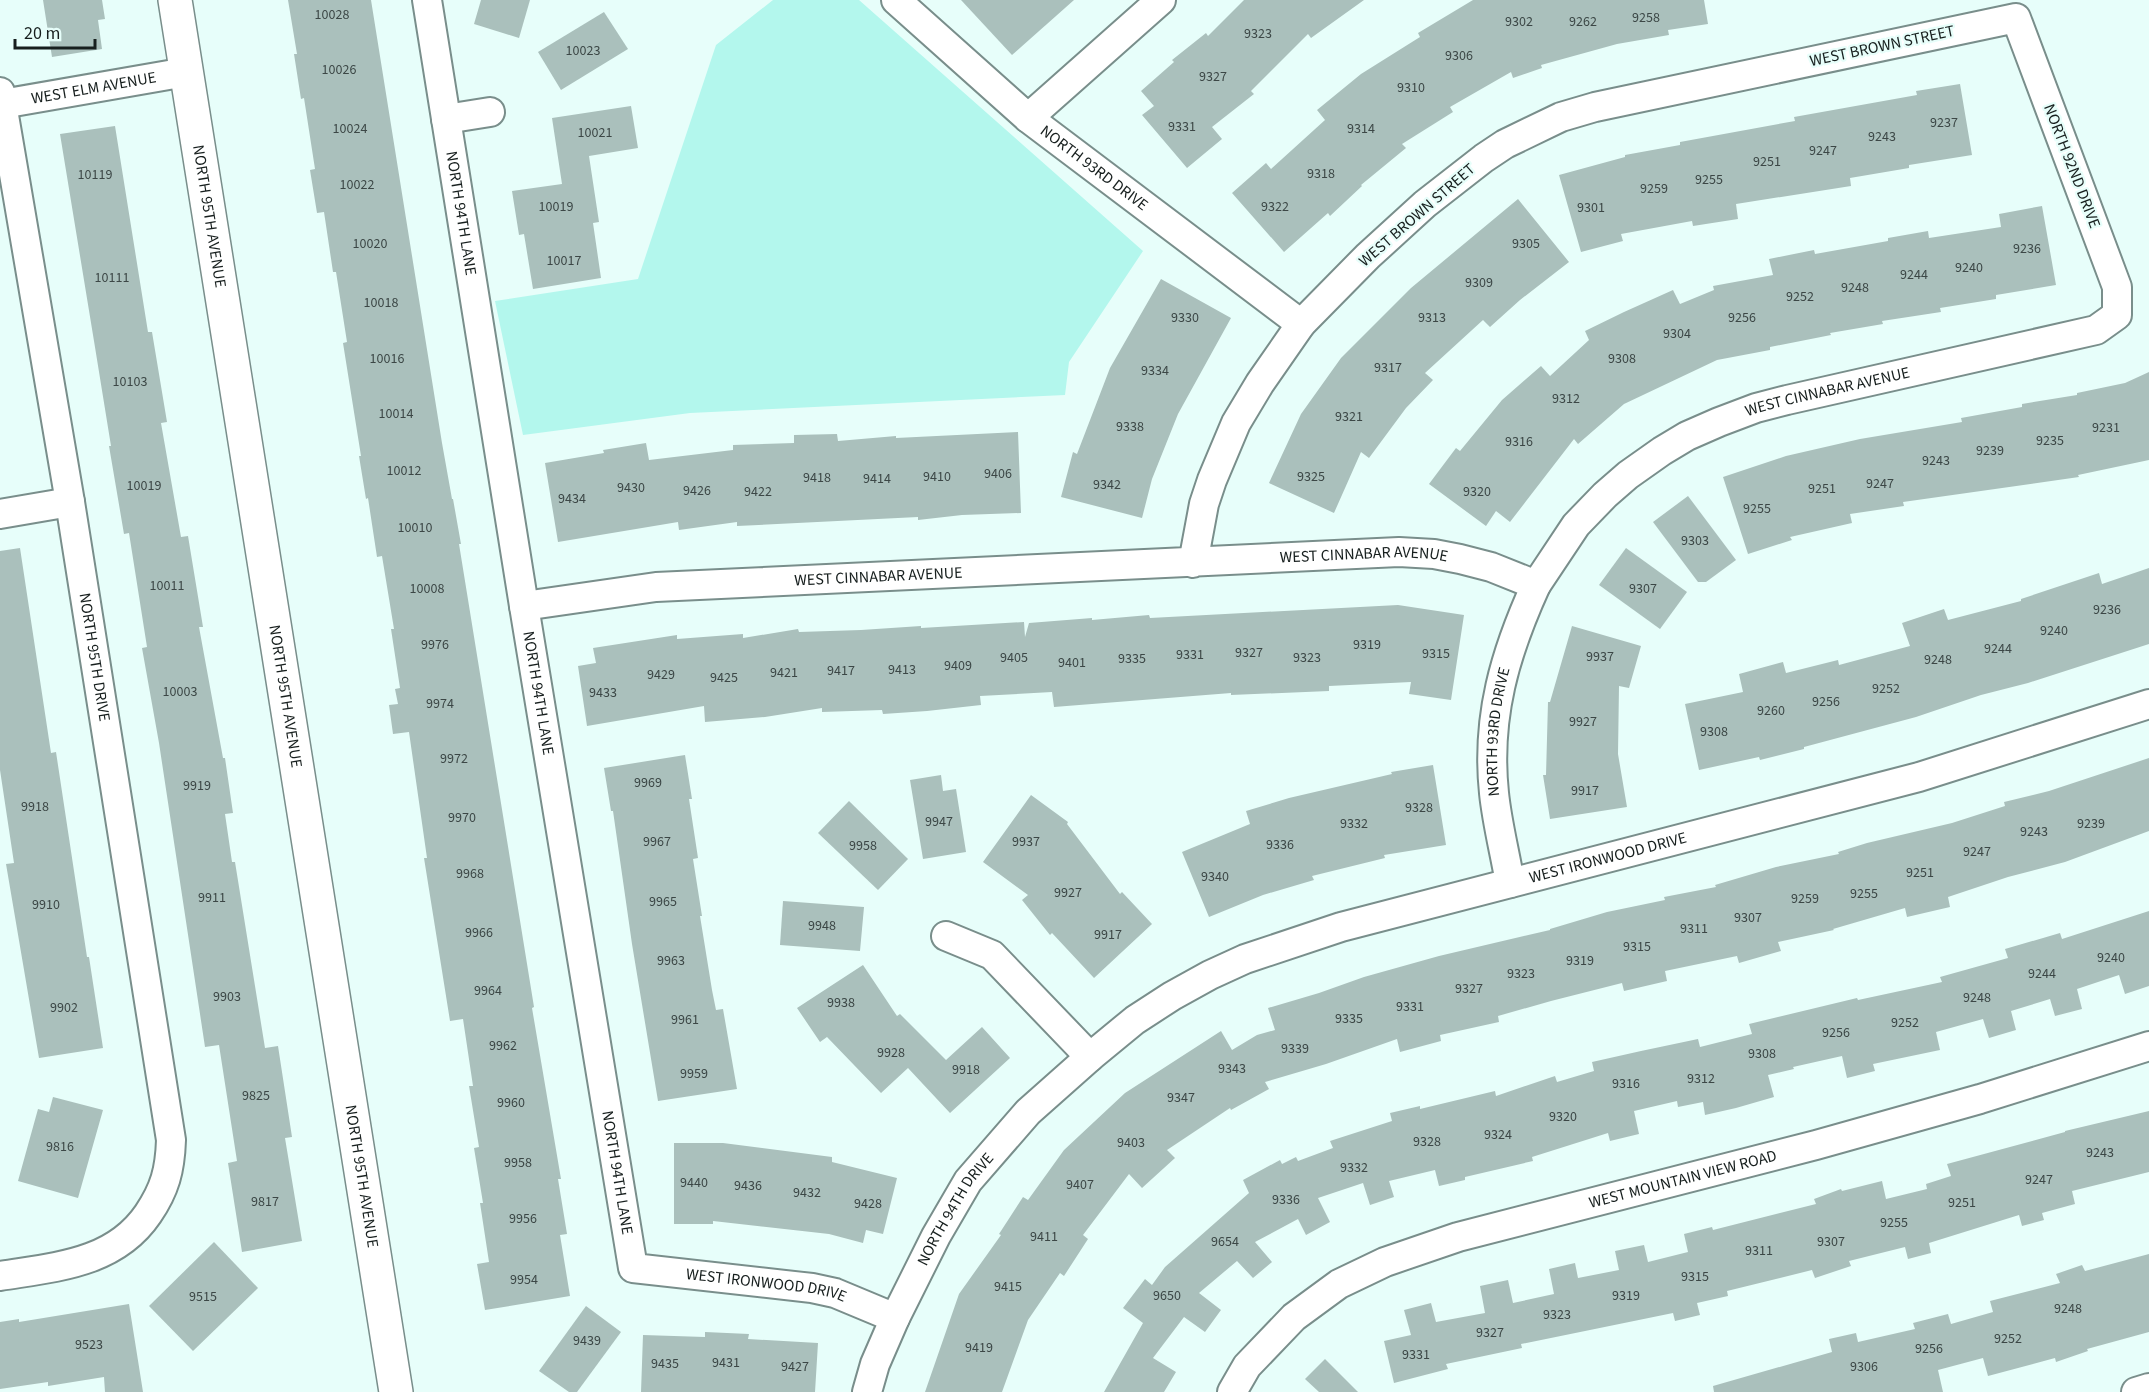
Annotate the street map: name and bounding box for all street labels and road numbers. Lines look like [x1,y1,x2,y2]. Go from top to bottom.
street label: WEST BROWN STREET [1808,20,1957,72]
street label: WEST ELM AVENUE [29,66,158,110]
street label: NORTH 92ND DRIVE [2038,101,2106,231]
street label: NORTH 93RD DRIVE [1036,120,1153,216]
street label: NORTH 95TH AVENUE [187,143,232,289]
street label: NORTH 94TH LANE [440,150,482,277]
street label: WEST BROWN STREET [1354,158,1480,272]
street label: WEST CINNABAR AVENUE [1742,362,1912,422]
street label: WEST CINNABAR AVENUE [1279,541,1450,569]
street label: WEST CINNABAR AVENUE [794,562,963,591]
street label: NORTH 95TH DRIVE [74,591,116,723]
street label: NORTH 95TH AVENUE [263,623,308,769]
street label: NORTH 94TH LANE [517,629,559,757]
street label: NORTH 93RD DRIVE [1481,665,1516,797]
street label: WEST IRONWOOD DRIVE [1527,827,1689,889]
street label: NORTH 95TH AVENUE [340,1103,384,1249]
street label: NORTH 94TH LANE [596,1109,638,1236]
street label: WEST MOUNTAIN VIEW ROAD [1587,1144,1779,1214]
street label: NORTH 94TH DRIVE [912,1148,999,1270]
street label: WEST IRONWOOD DRIVE [685,1263,850,1308]

